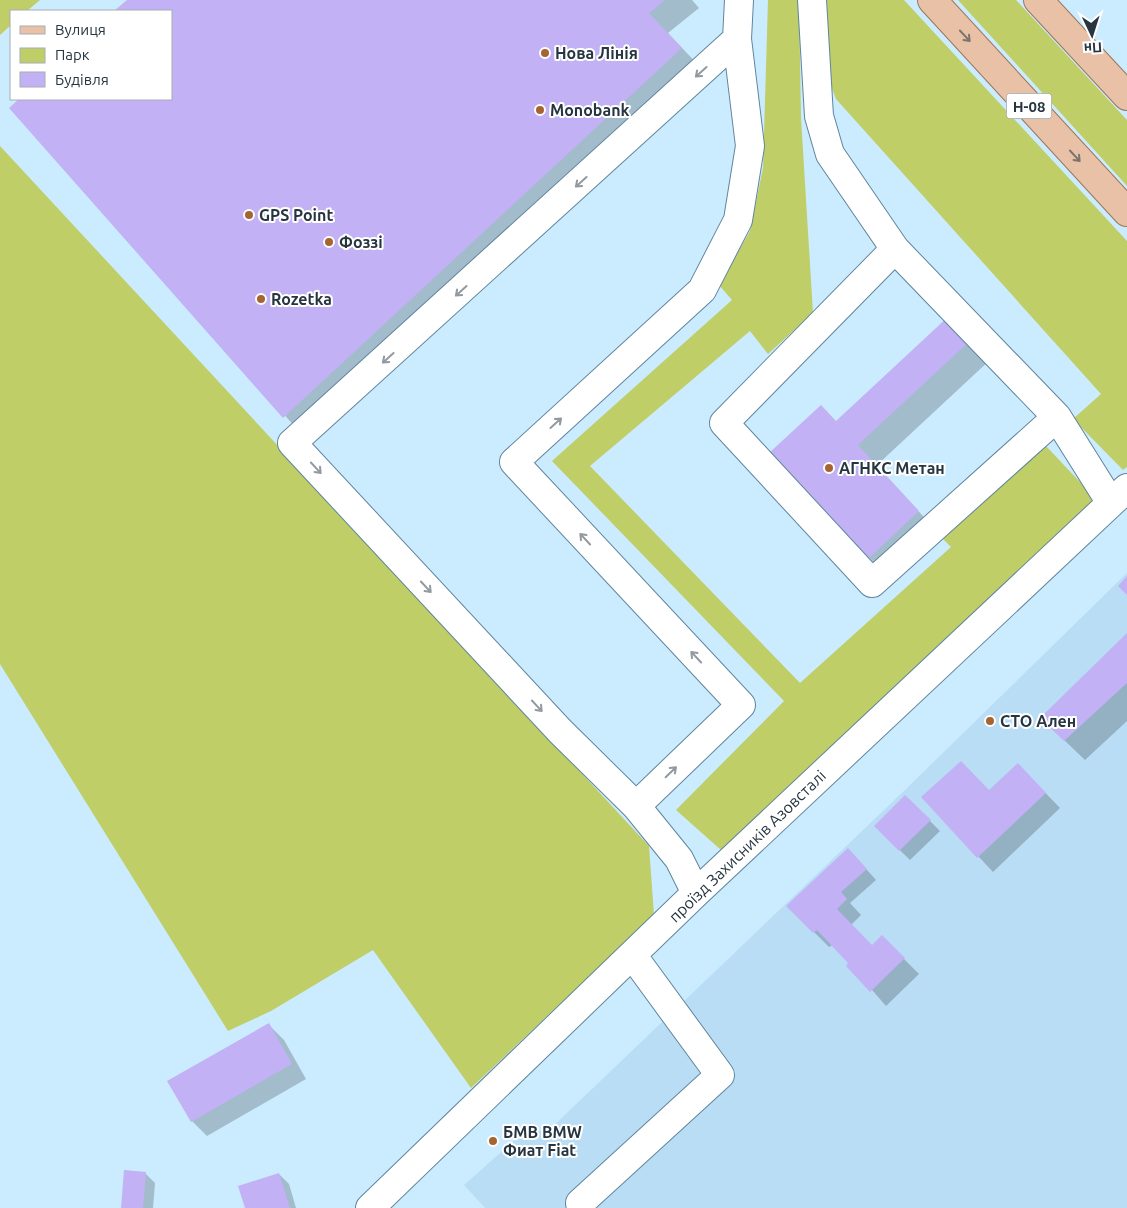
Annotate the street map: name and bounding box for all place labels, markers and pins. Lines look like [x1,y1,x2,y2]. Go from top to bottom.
place label: Нова Лінія [555,44,638,62]
marker: Нова Лінія [539,47,551,59]
place label: Monobank [550,101,629,119]
marker: Monobank [534,104,546,116]
place label: GPS Point [259,206,333,224]
marker: GPS Point [243,209,255,221]
place label: Фоззі [339,233,383,251]
marker: Фоззі [323,236,335,248]
place label: Rozetka [271,290,332,308]
marker: Rozetka [255,293,267,305]
place label: АГНКС Метан [839,459,945,477]
marker: АГНКС Метан [823,462,835,474]
place label: СТО Ален [1000,712,1076,730]
marker: СТО Ален [984,715,996,727]
place label: БМВ BMW Фиат Fiat [503,1123,582,1159]
marker: БМВ BMW Фиат Fiat [487,1135,499,1147]

